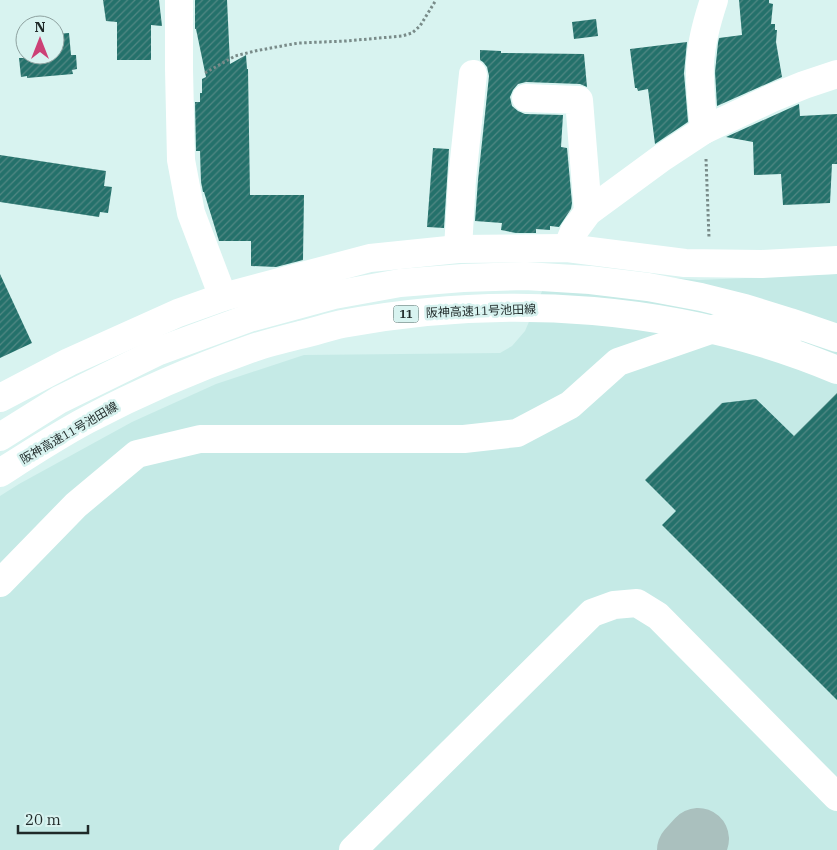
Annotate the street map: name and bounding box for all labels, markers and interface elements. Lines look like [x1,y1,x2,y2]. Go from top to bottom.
north arrow [15,15,65,65]
text: N [34,18,46,36]
street label: 阪神高速11号池田線 [426,301,536,320]
road number: 11 [394,306,418,322]
street label: 阪神高速11号池田線 [17,398,120,467]
scale bar [18,802,88,834]
text: 20 m [25,810,61,829]

